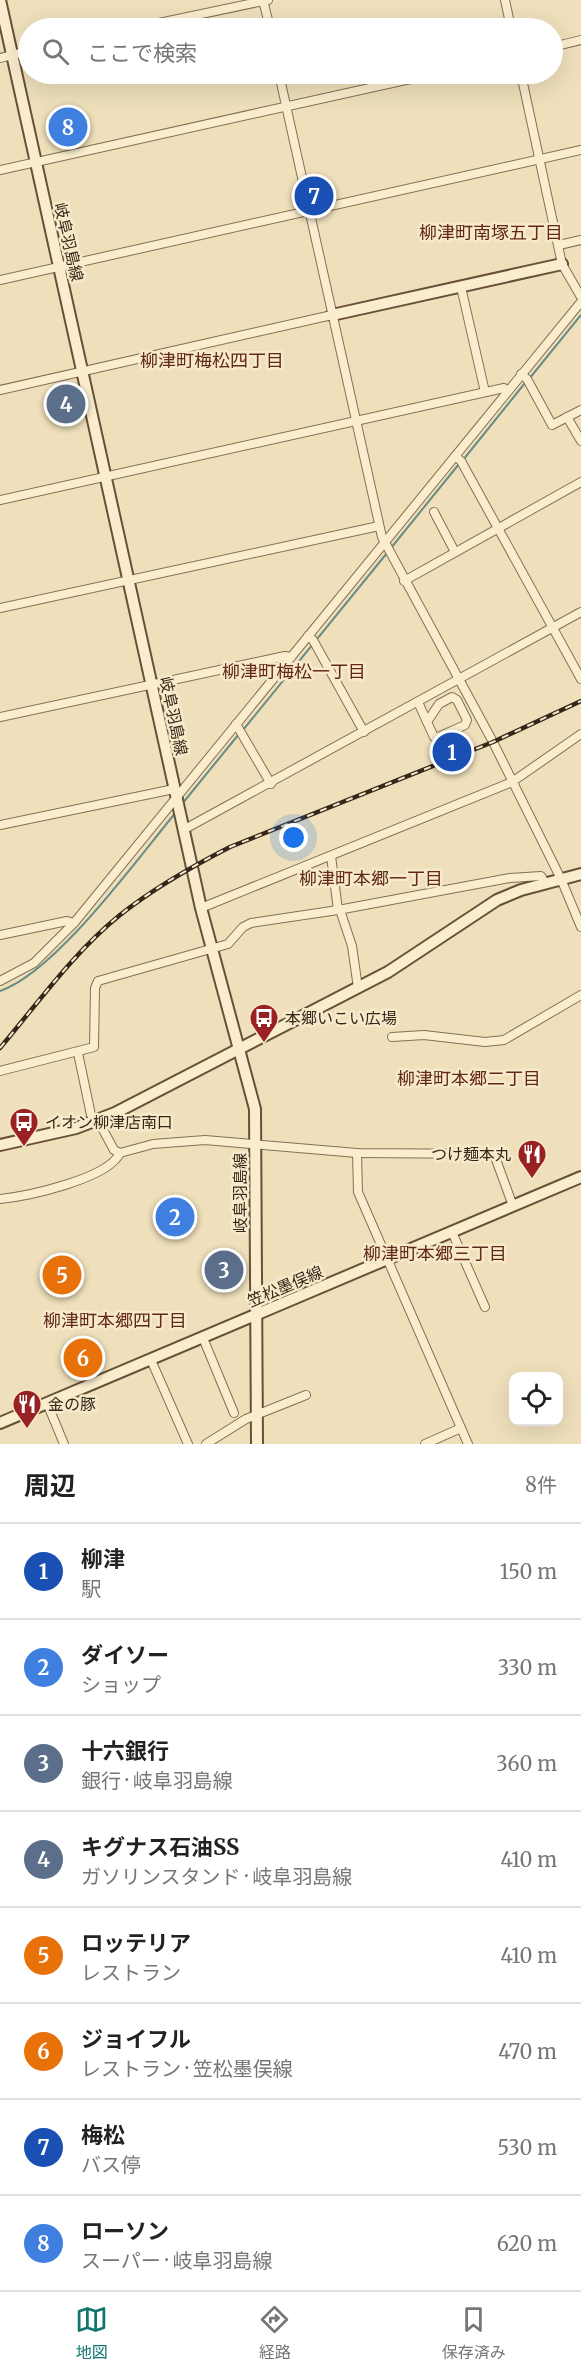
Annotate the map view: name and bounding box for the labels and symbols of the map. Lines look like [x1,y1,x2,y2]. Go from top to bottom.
pin: 8 [48,104,88,150]
pin: 7 [294,174,334,218]
street label: 岐阜羽島線 [50,201,88,283]
district label: 柳津町南塚五丁目 [419,221,563,244]
district label: 柳津町梅松四丁目 [140,349,284,372]
pin: 4 [46,382,86,426]
district label: 柳津町梅松一丁目 [222,660,366,683]
street label: 岐阜羽島線 [156,675,192,757]
pin: 1 [432,730,472,774]
your location [279,823,308,852]
district label: 柳津町本郷一丁目 [299,867,443,890]
bus stop icon: 本郷いこい広場 [248,1002,280,1044]
place label: 本郷いこい広場 [285,1008,397,1028]
district label: 柳津町本郷二丁目 [397,1067,541,1090]
bus stop icon: イオン柳津店南口 [8,1106,40,1148]
place label: イオン柳津店南口 [45,1112,173,1132]
restaurant icon: つけ麺本丸 [516,1138,548,1180]
place label: つけ麺本丸 [431,1144,511,1164]
street label: 岐阜羽島線 [230,1153,250,1233]
pin: 2 [156,1194,195,1240]
district label: 柳津町本郷三丁目 [363,1242,507,1265]
pin: 3 [204,1248,244,1292]
pin: 5 [42,1252,82,1298]
street label: 笠松墨俣線 [244,1261,326,1311]
district label: 柳津町本郷四丁目 [43,1309,187,1332]
pin: 6 [64,1336,103,1380]
restaurant icon: 金の豚 [11,1388,43,1430]
place label: 金の豚 [48,1394,96,1414]

